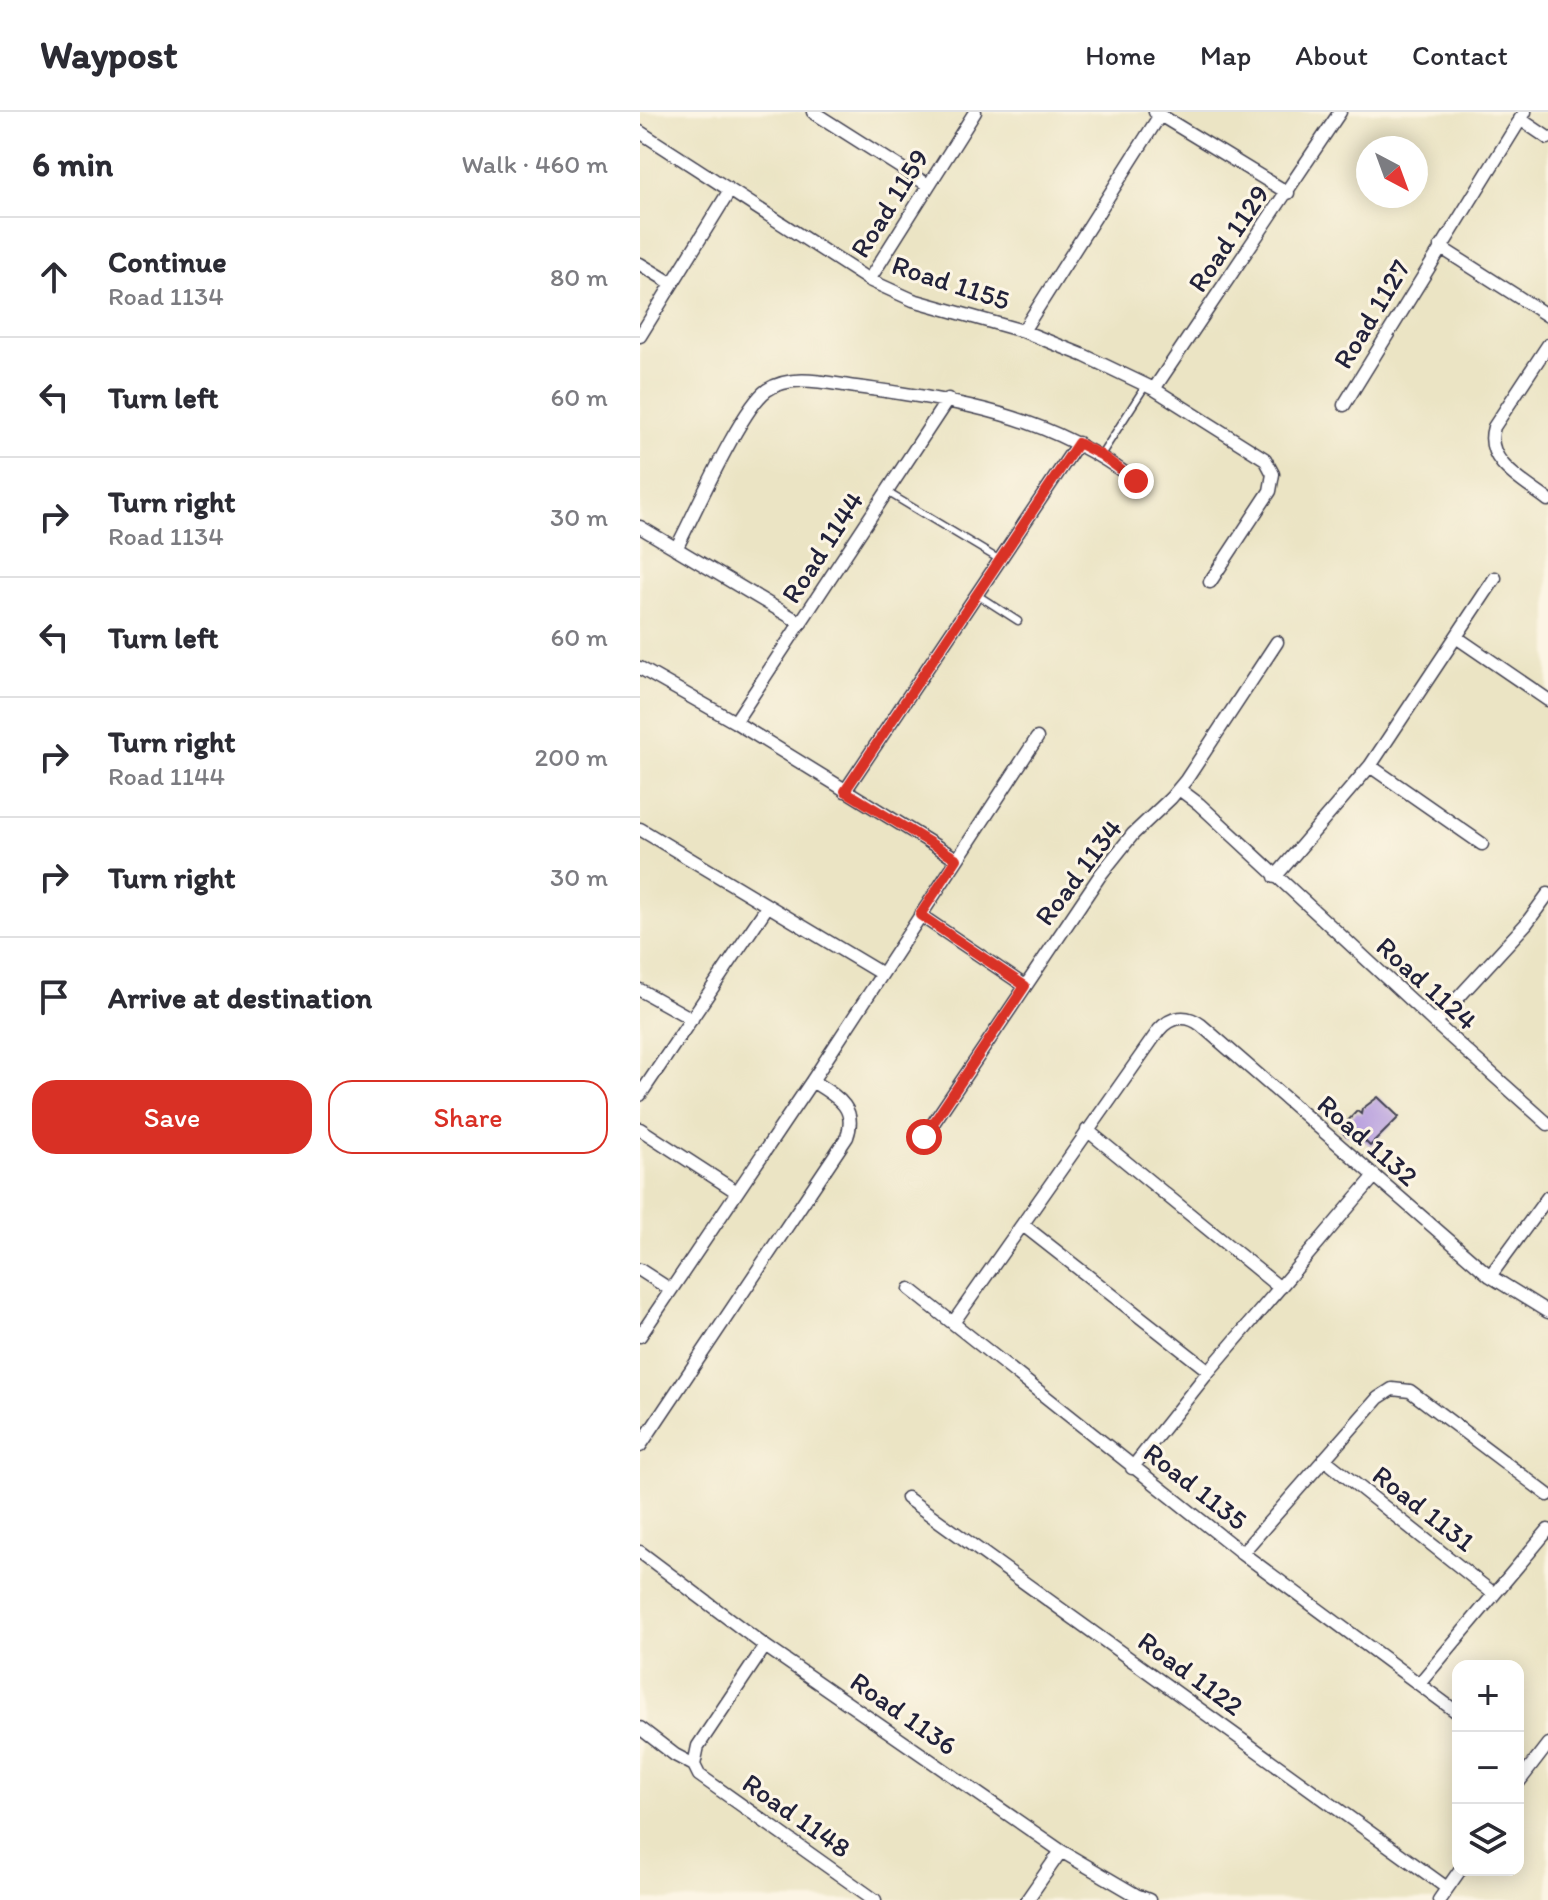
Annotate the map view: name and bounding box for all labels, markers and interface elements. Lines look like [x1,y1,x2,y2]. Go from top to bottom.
text: Waypost [40,32,178,78]
text: Home [1085,38,1156,72]
text: Map [1200,38,1251,72]
text: About [1295,38,1368,72]
text: Contact [1412,38,1508,72]
north arrow [1356,136,1428,208]
street label: Road 1159 [842,142,936,264]
text: 6 min [32,144,113,185]
text: Walk · 460 m [461,148,608,180]
street label: Road 1129 [1180,178,1276,298]
text: Continue [108,243,227,280]
street label: Road 1155 [888,247,1014,317]
street label: Road 1127 [1325,253,1417,375]
icon: ahead [32,255,76,299]
text: 80 m [550,261,608,293]
text: Road 1134 [108,280,224,312]
icon: left [32,375,76,419]
text: Turn left [108,379,219,416]
text: 60 m [551,381,608,413]
route end [1118,463,1154,499]
text: Turn right [108,483,236,520]
street label: Road 1144 [773,485,871,609]
icon: right [32,495,76,539]
text: 30 m [550,501,608,533]
text: Road 1134 [108,520,224,552]
icon: left [32,615,76,659]
text: Turn left [108,619,219,656]
text: 60 m [551,621,608,653]
text: Turn right [108,723,236,760]
icon: right [32,735,76,779]
text: 200 m [535,741,608,773]
text: Road 1144 [108,760,225,792]
street label: Road 1134 [1027,812,1129,932]
icon: right [32,855,76,899]
text: Turn right [108,859,236,896]
text: 30 m [550,861,608,893]
street label: Road 1124 [1369,929,1485,1037]
icon: arrive [32,975,76,1019]
text: Arrive at destination [108,979,372,1016]
button: Save [32,1080,312,1154]
button: Share [328,1080,608,1154]
street label: Road 1132 [1311,1087,1426,1193]
route start [906,1119,942,1155]
street label: Road 1135 [1137,1435,1255,1537]
street label: Road 1131 [1366,1457,1482,1559]
street label: Road 1122 [1132,1623,1251,1723]
map controls [1452,1660,1524,1876]
button: + [1452,1660,1524,1732]
street label: Road 1136 [844,1664,964,1762]
button: − [1452,1732,1524,1804]
street label: Road 1148 [736,1765,858,1865]
button: layers [1452,1804,1524,1876]

